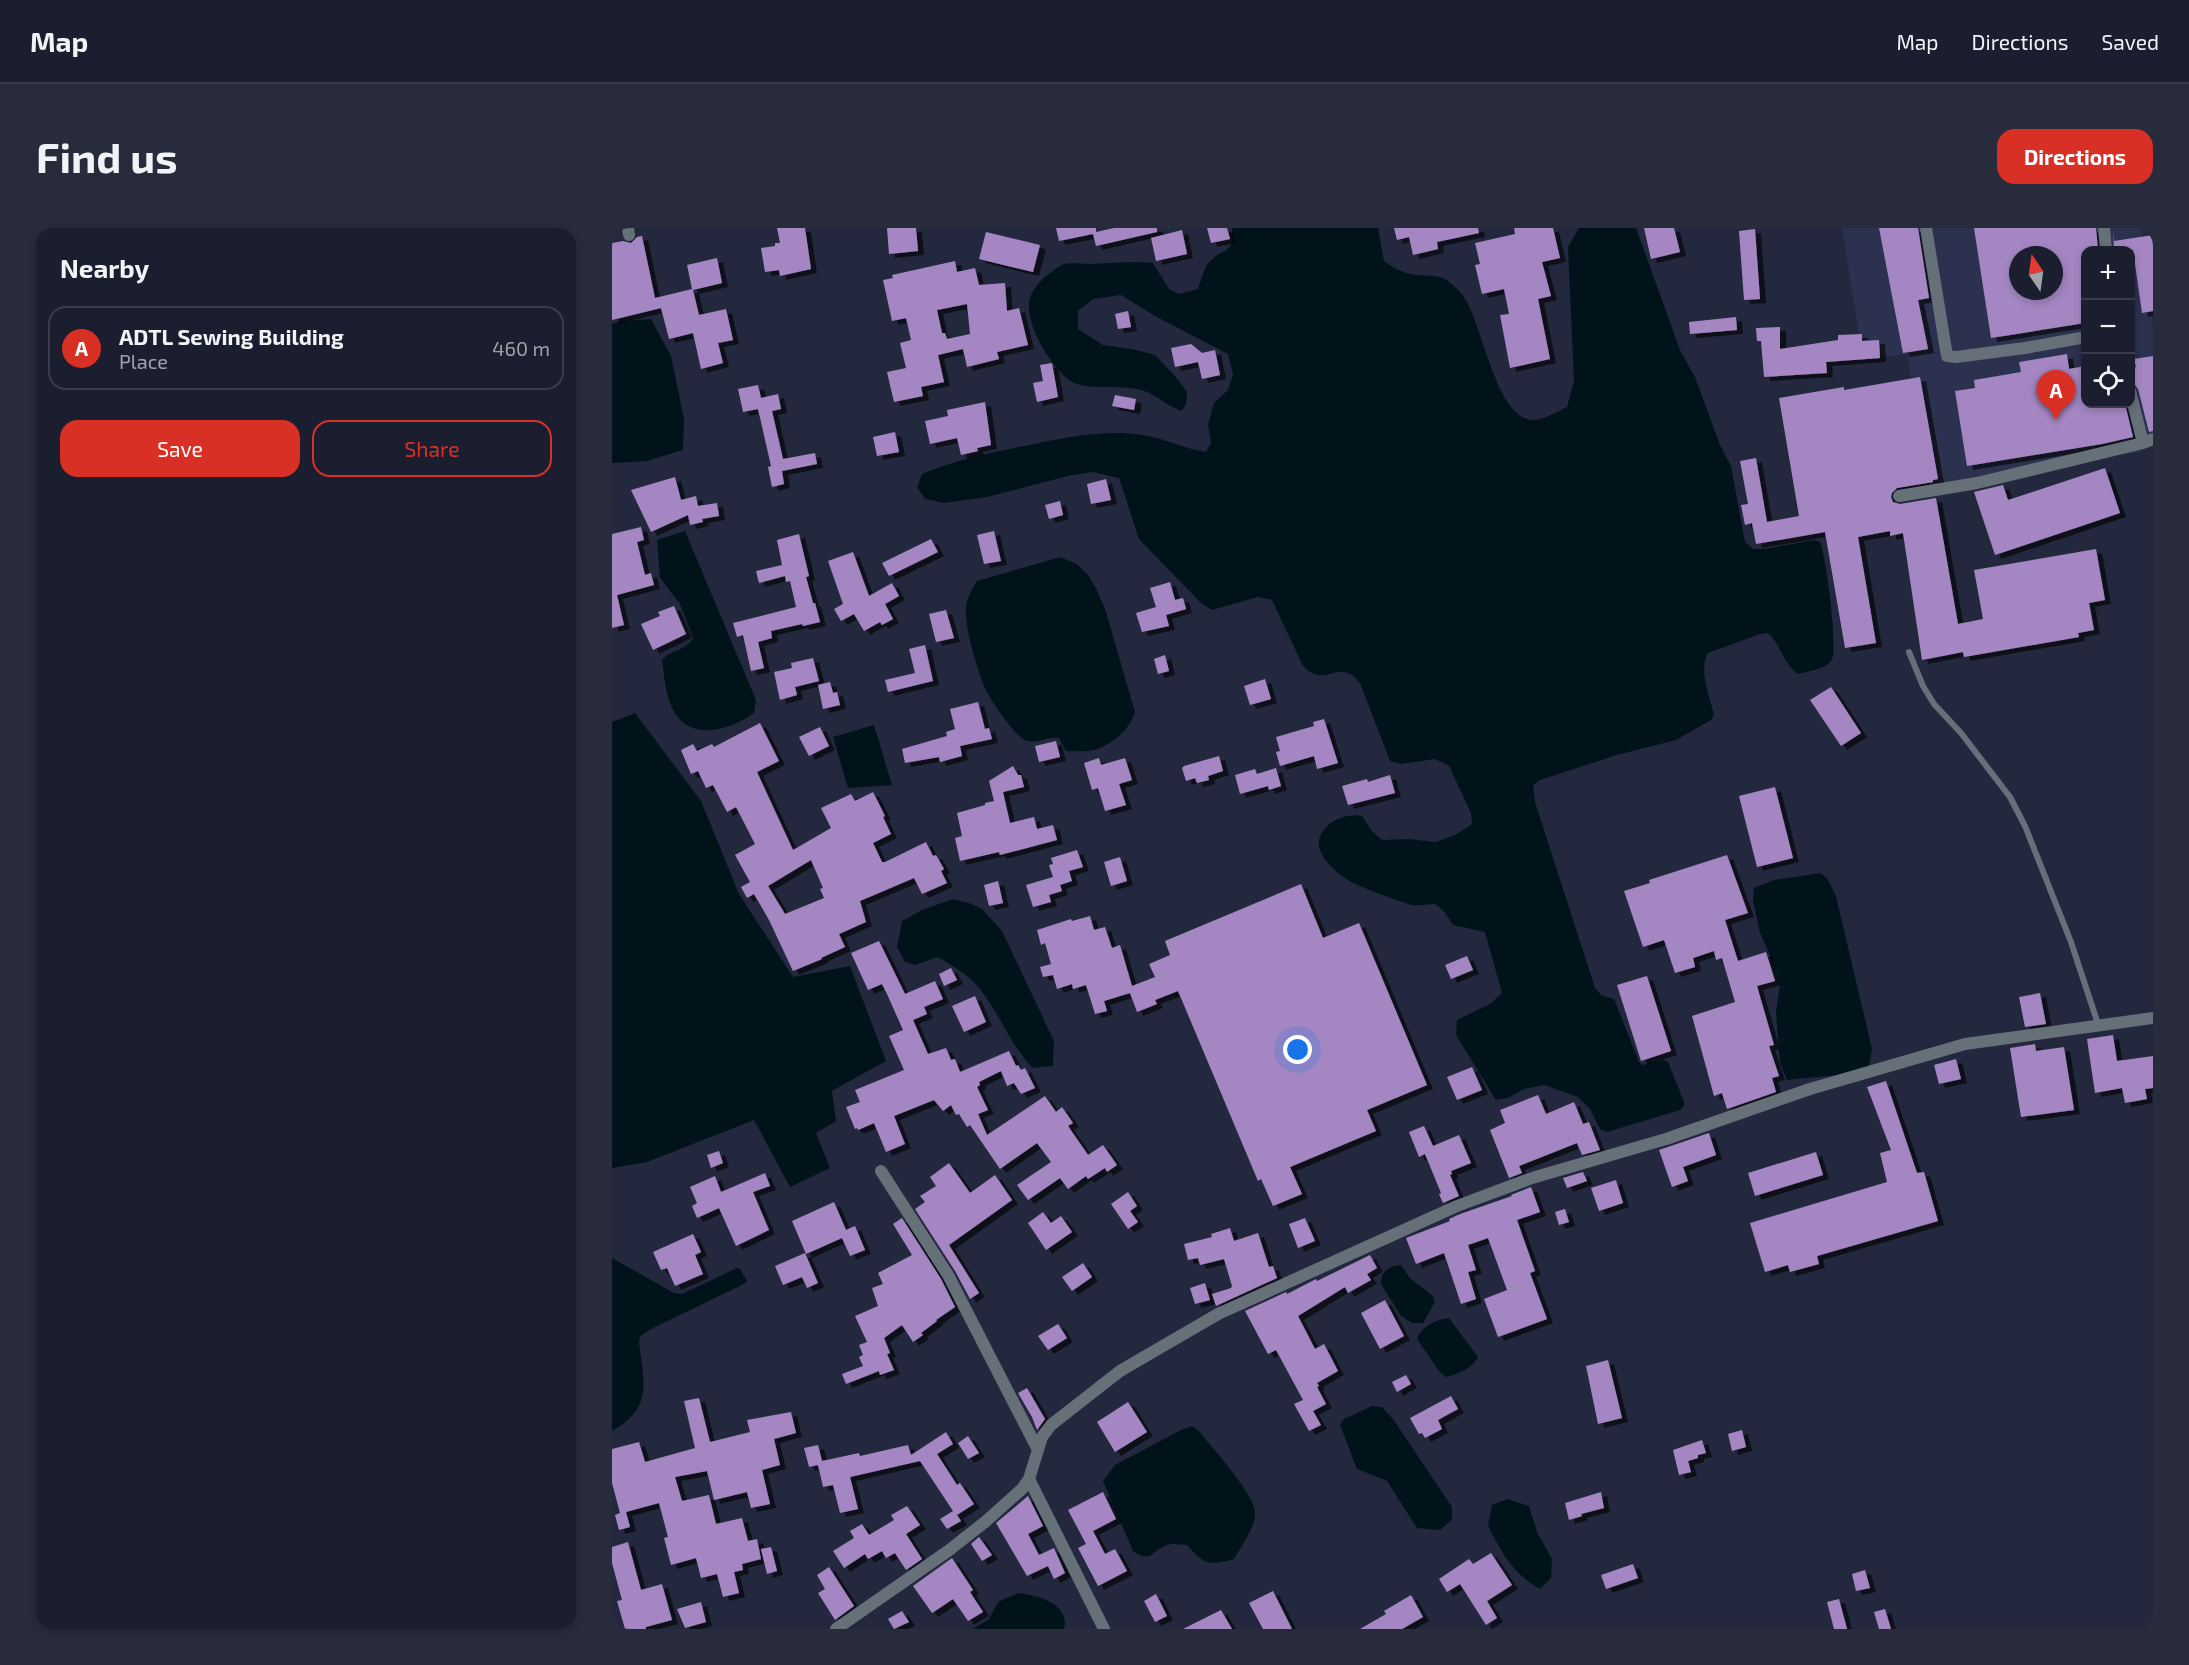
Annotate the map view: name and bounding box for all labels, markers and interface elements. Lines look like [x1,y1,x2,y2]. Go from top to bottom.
text: Map [30,24,88,58]
text: Map [1896,29,1939,54]
text: Directions [1972,29,2068,54]
text: Saved [2101,29,2159,54]
button: Directions [1997,129,2153,184]
text: Find us [36,131,178,181]
north arrow [2009,246,2063,300]
map controls [2081,246,2135,408]
button: + [2081,246,2135,300]
text: Nearby [60,252,149,283]
button: − [2081,300,2135,354]
text: ADTL Sewing Building [119,323,344,349]
text: A [75,336,88,360]
text: 460 m [492,336,550,360]
text: Place [119,349,168,373]
button: locate [2081,354,2135,408]
pin: A [2036,370,2076,420]
button: Save [60,420,300,477]
button: Share [312,420,552,477]
your location [1283,1035,1312,1064]

